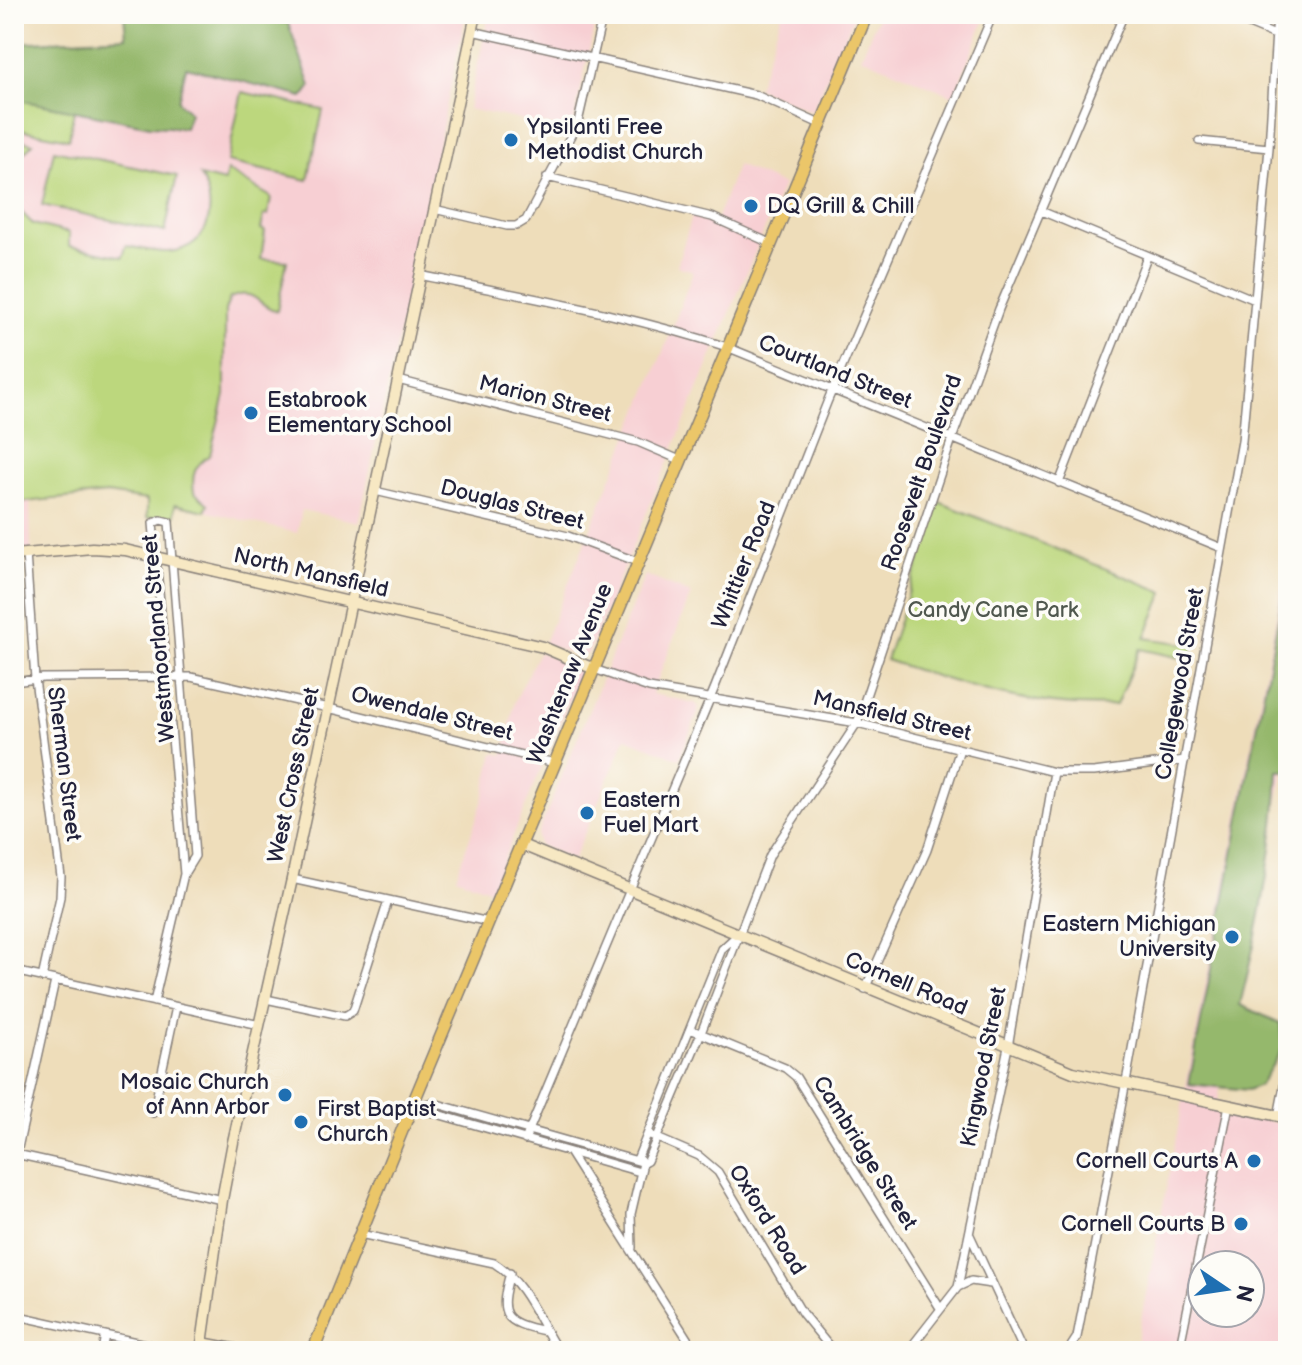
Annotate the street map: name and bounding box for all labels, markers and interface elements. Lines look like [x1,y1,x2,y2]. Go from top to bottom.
place label: Ypsilanti Free Methodist Church [526,114,703,166]
marker: Ypsilanti Free Methodist Church [502,131,520,149]
place label: DQ Grill & Chill [767,193,915,220]
marker: DQ Grill & Chill [742,197,760,215]
street label: Courtland Street [754,329,916,415]
street label: Marion Street [476,370,614,429]
street label: Roosevelt Boulevard [876,371,968,575]
place label: Estabrook Elementary School [267,387,452,439]
marker: Estabrook Elementary School [242,404,260,422]
street label: Douglas Street [437,474,587,536]
street label: Whittier Road [706,497,782,633]
street label: Westmoorland Street [136,533,182,743]
street label: North Mansfield [231,542,391,604]
street label: Washtenaw Avenue [521,580,619,768]
street label: Collegewood Street [1150,586,1210,782]
park label: Candy Cane Park [907,597,1079,624]
street label: Owendale Street [348,681,516,747]
street label: Sherman Street [41,685,87,843]
street label: West Cross Street [262,685,326,865]
street label: Mansfield Street [810,685,974,747]
place label: Eastern Fuel Mart [603,787,699,839]
marker: Eastern Fuel Mart [578,804,596,822]
place label: Eastern Michigan University [1042,911,1216,963]
marker: Eastern Michigan University [1223,928,1241,946]
street label: Cornell Road [841,946,971,1022]
street label: Kingwood Street [955,984,1013,1149]
place label: Mosaic Church of Ann Arbor [120,1069,270,1121]
street label: Cambridge Street [807,1071,923,1235]
marker: Mosaic Church of Ann Arbor [276,1086,294,1104]
place label: First Baptist Church [317,1096,437,1148]
marker: First Baptist Church [292,1113,310,1131]
place label: Cornell Courts A [1076,1148,1239,1175]
marker: Cornell Courts A [1245,1152,1263,1170]
street label: Oxford Road [722,1160,812,1280]
place label: Cornell Courts B [1061,1211,1225,1238]
marker: Cornell Courts B [1232,1215,1250,1233]
north arrow [1186,1249,1266,1329]
text: N [1229,1282,1259,1304]

